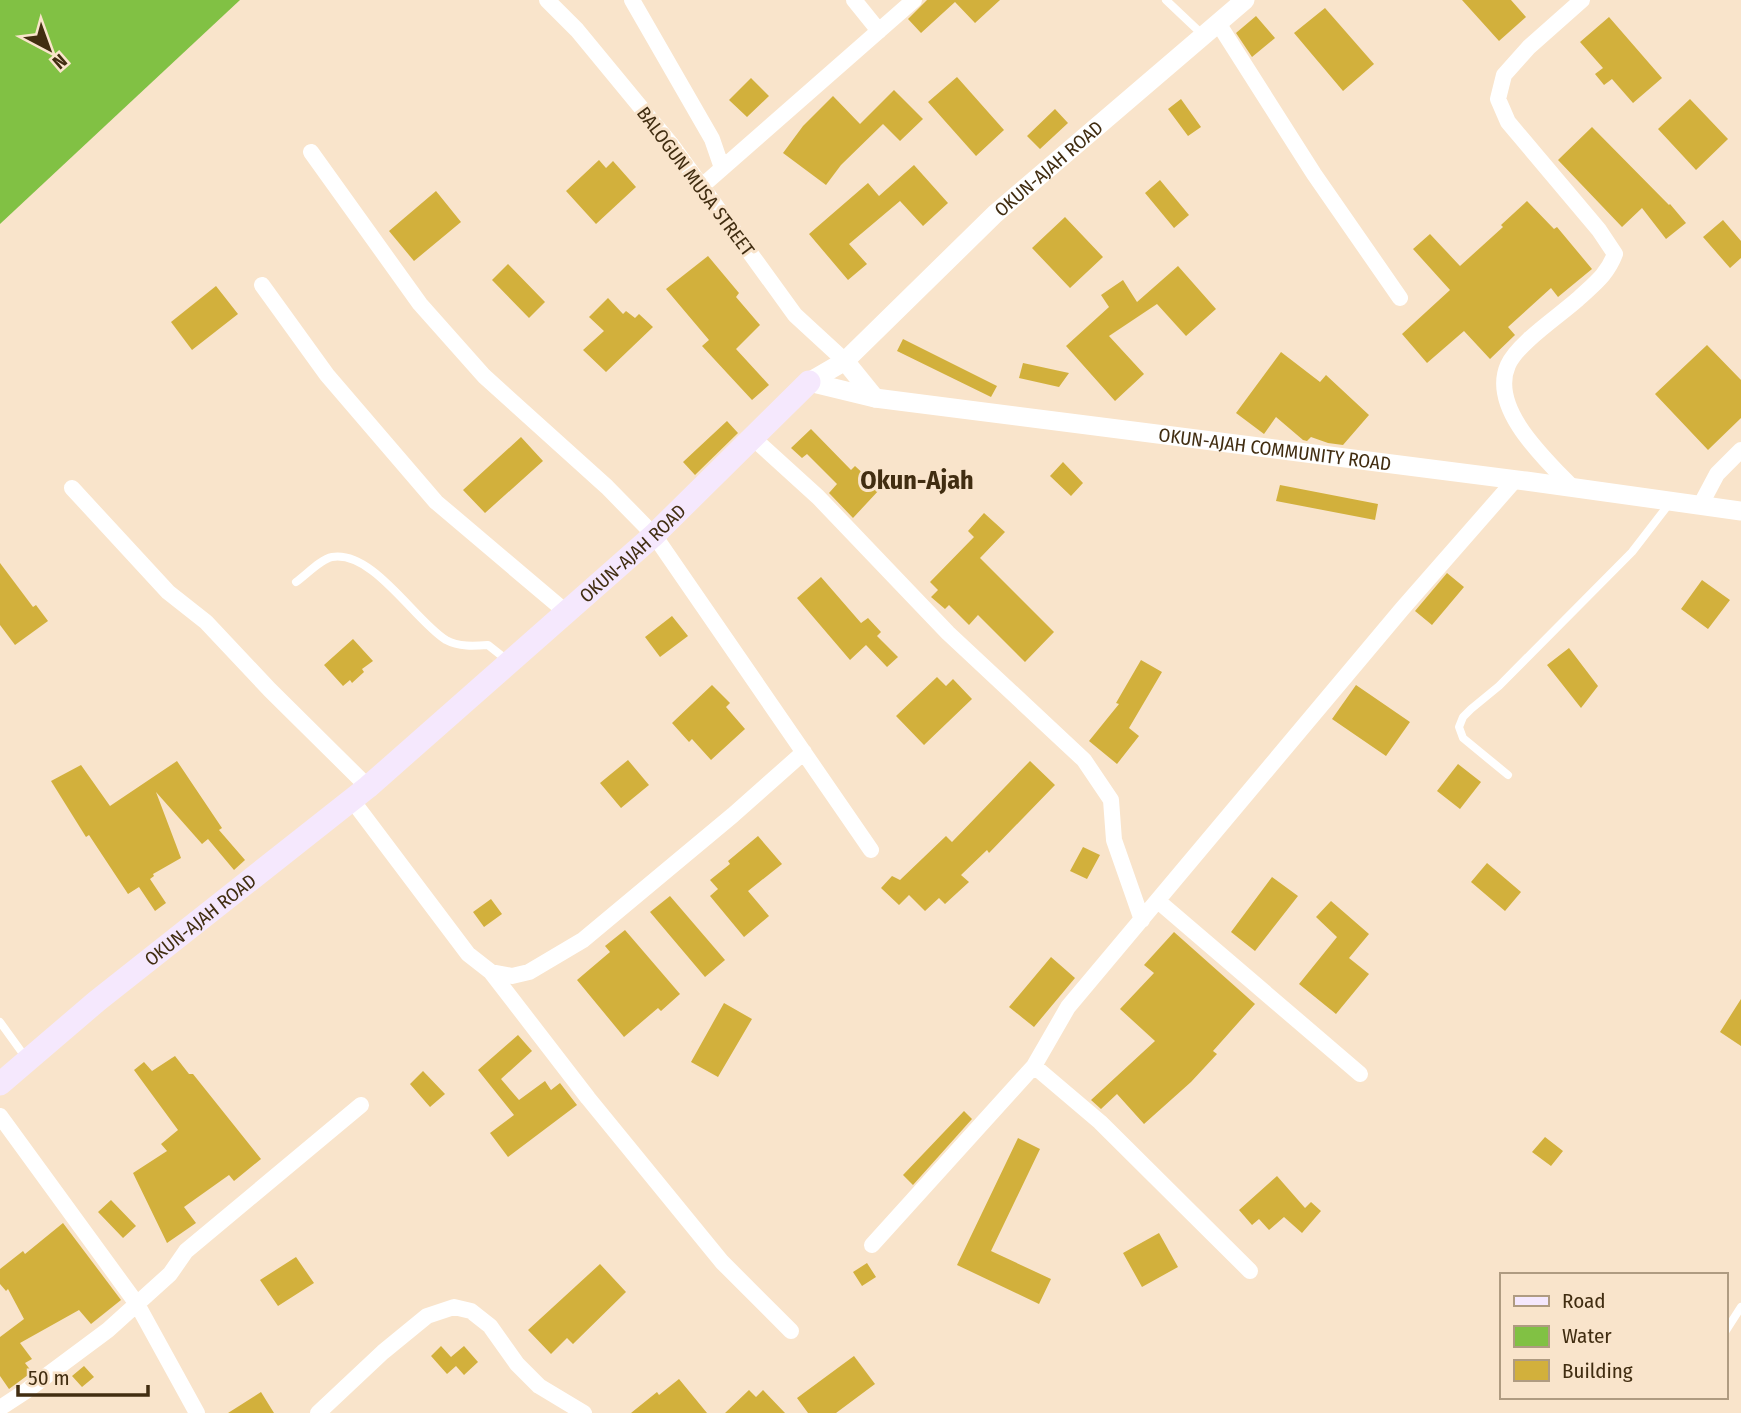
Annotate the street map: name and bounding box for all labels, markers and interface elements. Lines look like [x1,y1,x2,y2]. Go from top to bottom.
north arrow [14,14,84,84]
text: N [48,49,72,74]
street label: BALOGUN MUSA STREET [632,102,759,261]
street label: OKUN-AJAH ROAD [990,116,1108,221]
street label: OKUN-AJAH COMMUNITY ROAD [1157,423,1392,476]
district label: Okun-Ajah [860,465,974,496]
street label: OKUN-AJAH ROAD [575,499,691,607]
street label: OKUN-AJAH ROAD [140,869,261,971]
legend [1500,1273,1727,1399]
text: Road [1562,1288,1606,1314]
text: Water [1562,1323,1612,1349]
scale bar [18,1354,147,1398]
text: Building [1562,1358,1633,1384]
text: 50 m [28,1365,70,1391]

